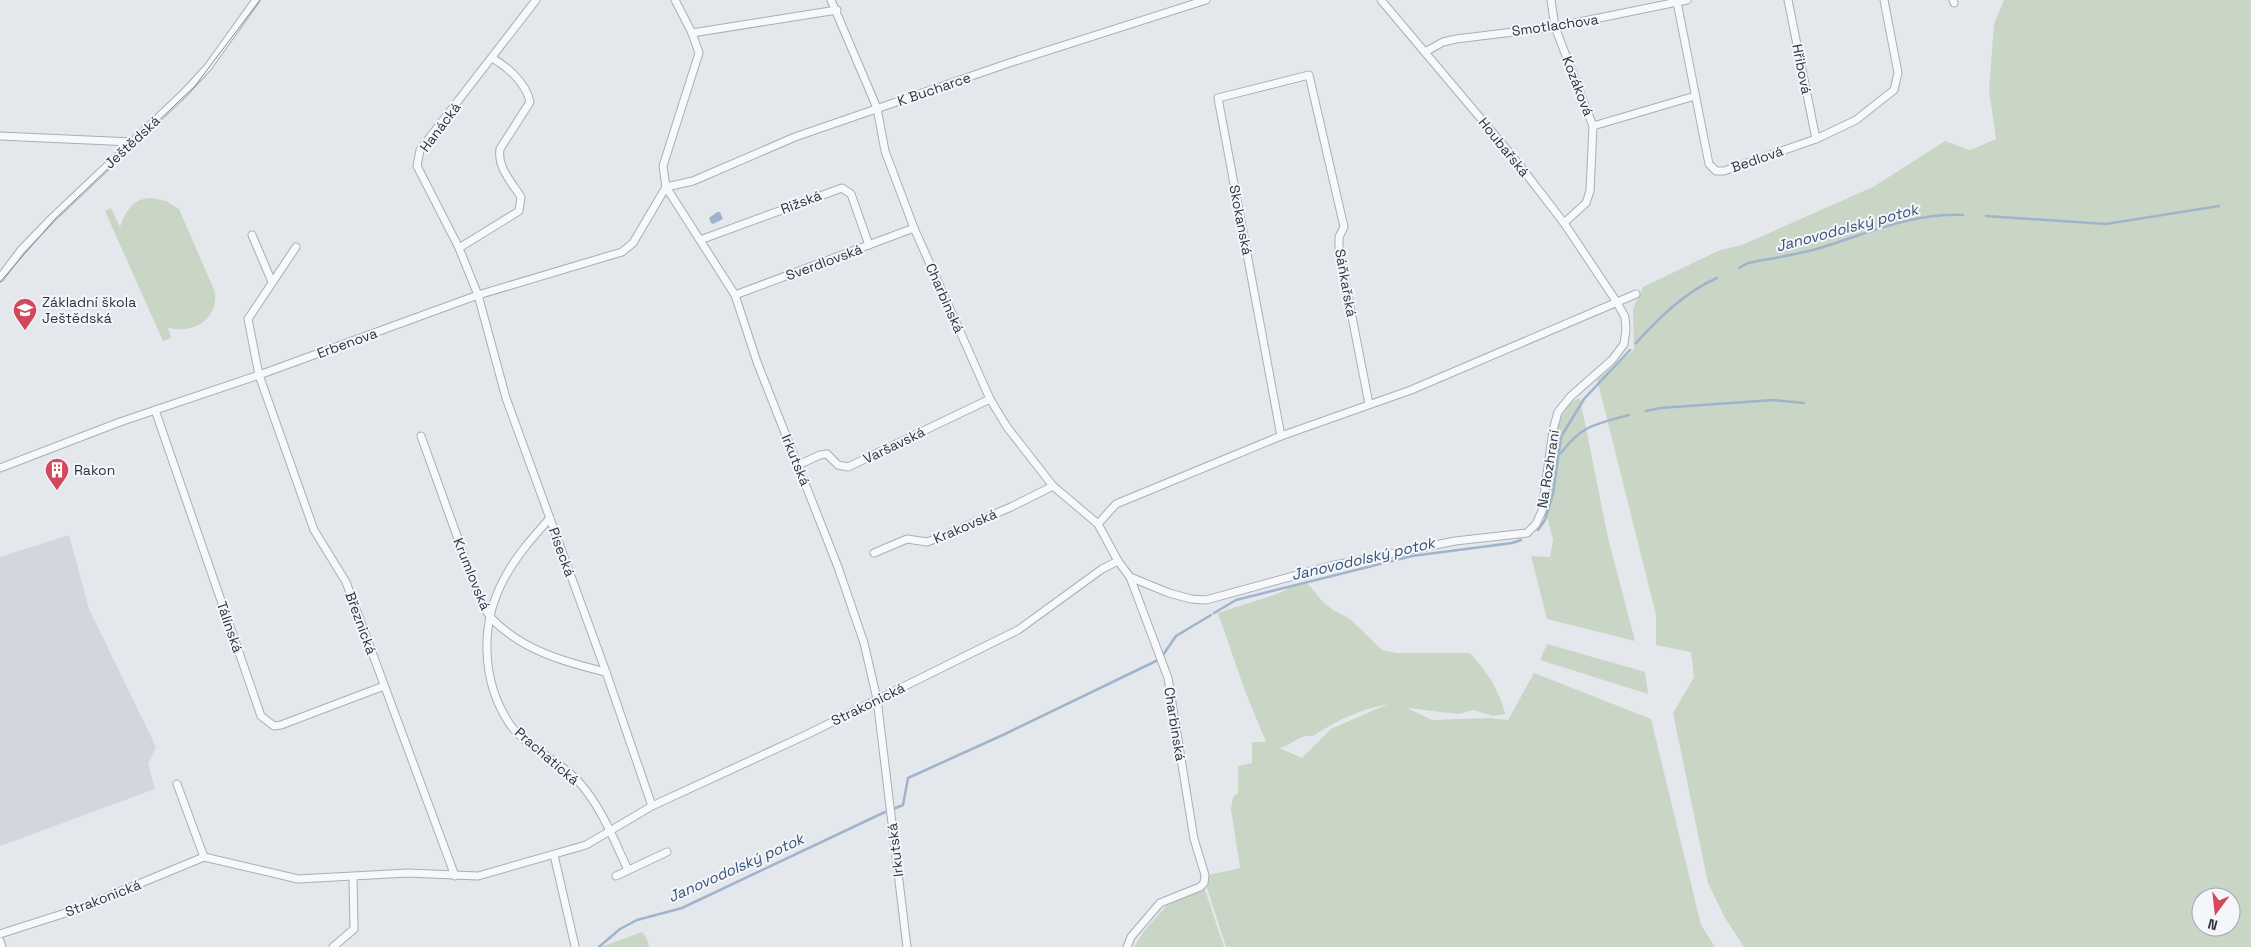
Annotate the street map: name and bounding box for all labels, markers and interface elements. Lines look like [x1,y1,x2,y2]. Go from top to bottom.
street label: Smotlachova [1510,10,1600,40]
street label: Hřibová [1788,42,1816,96]
street label: Kozáková [1558,53,1598,119]
street label: K Bucharce [895,68,973,110]
street label: Hanácká [416,99,464,155]
street label: Ještědská [100,112,164,172]
street label: Houbařská [1475,114,1533,180]
street label: Bedlová [1729,142,1785,176]
street label: Skokanská [1225,183,1257,257]
street label: Rižská [778,186,824,218]
water label: Janovodolský potok [1774,199,1922,256]
street label: Sverdlovská [783,240,865,284]
street label: Sáňkařská [1331,248,1361,318]
street label: Charbinská [922,260,968,336]
place label: Základní škola Ještědská [42,293,136,327]
school or university icon: Základní škola Ještědská [12,297,38,331]
street label: Erbenova [314,324,380,362]
street label: Varšavská [860,422,928,468]
street label: Na Rozhraní [1533,428,1563,510]
street label: Irkutská [778,432,814,488]
building icon: Rakon [44,457,70,491]
place label: Rakon [74,461,115,479]
street label: Krakovská [931,505,999,547]
street label: Písecká [545,525,579,579]
water label: Janovodolský potok [1289,532,1438,584]
street label: Krumlovská [449,535,495,613]
street label: Březnická [341,589,381,657]
street label: Tálínská [213,599,247,655]
street label: Strakonická [828,678,908,730]
street label: Charbinská [1160,686,1190,762]
street label: Prachatická [511,723,583,789]
street label: Irkutská [883,822,907,878]
water label: Janovodolský potok [665,828,808,906]
street label: Strakonická [63,875,143,921]
north arrow [2191,887,2241,937]
text: N [2206,915,2220,934]

